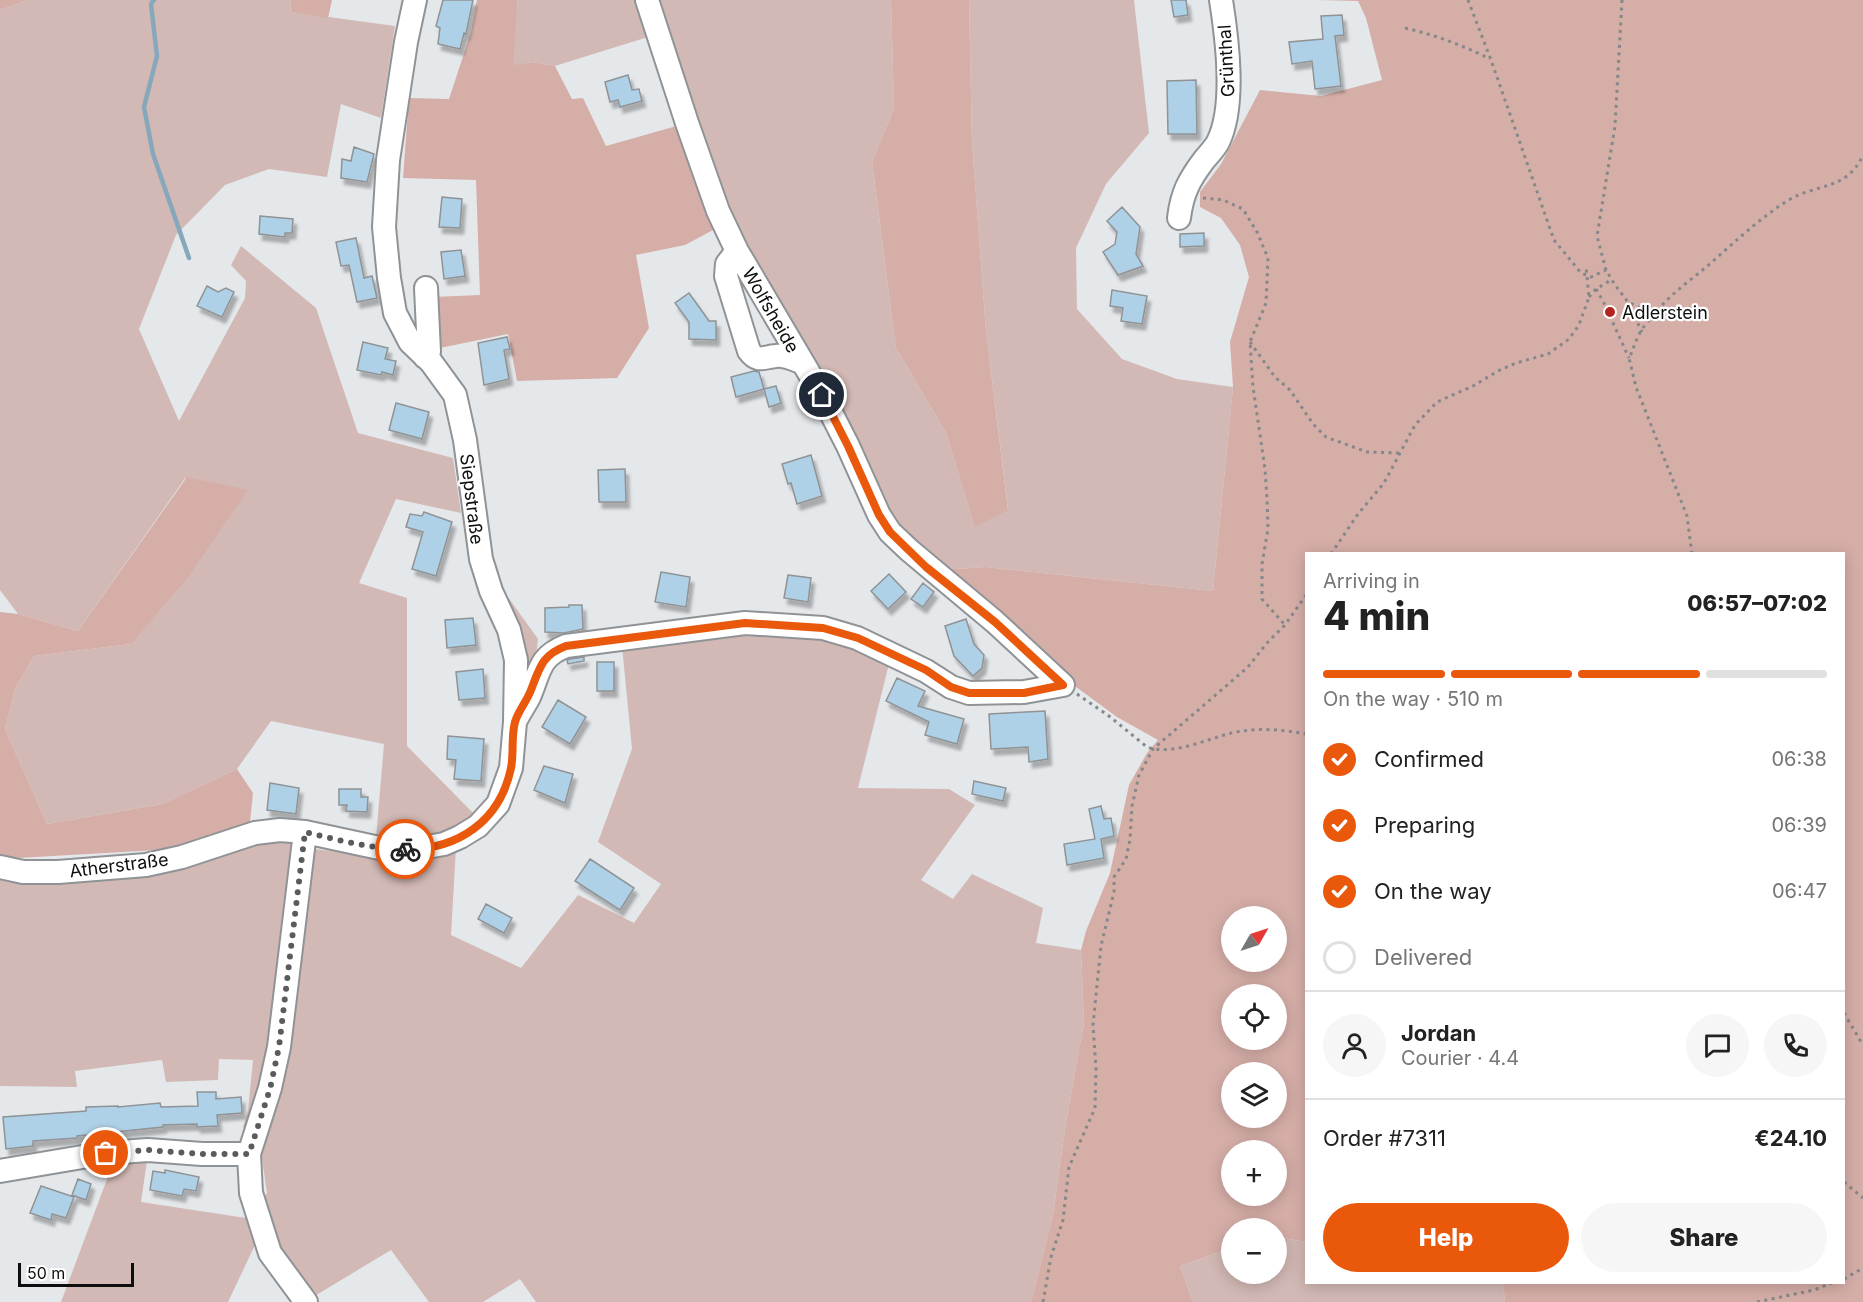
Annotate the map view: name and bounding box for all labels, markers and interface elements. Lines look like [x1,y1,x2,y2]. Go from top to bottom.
street label: Grünthal [1214,24,1238,98]
street label: Wolfsheide [738,264,804,356]
place label: Adlerstein [1622,302,1708,323]
marker: Adlerstein [1603,305,1617,319]
pin [796,369,847,420]
icon: home [805,378,838,411]
street label: Siepstraße [456,452,488,546]
text: Arriving in [1323,569,1420,593]
text: 06:57–07:02 [1687,590,1827,616]
text: 4 min [1323,592,1430,639]
text: On the way · 510 m [1323,687,1503,711]
icon: check [1323,743,1356,776]
text: Confirmed [1374,746,1484,772]
text: 06:38 [1771,747,1827,771]
icon: check [1323,809,1356,842]
text: Preparing [1374,812,1475,838]
text: 06:39 [1771,813,1827,837]
courier [375,819,435,879]
icon: bike [389,833,422,866]
street label: Atherstraße [68,849,170,881]
icon: check [1323,875,1356,908]
text: On the way [1374,878,1492,904]
text: 06:47 [1772,879,1827,903]
north arrow [1221,906,1287,972]
map controls [1221,906,1287,1284]
text: Delivered [1374,944,1472,970]
button: locate [1221,984,1287,1050]
button: person [1323,1014,1386,1077]
button: chat [1686,1014,1749,1077]
button: phone [1764,1014,1827,1077]
text: Jordan [1401,1020,1476,1046]
text: Courier · 4.4 [1401,1046,1519,1070]
button: layers [1221,1062,1287,1128]
text: Order #7311 [1323,1125,1446,1151]
text: €24.10 [1755,1125,1827,1151]
pin [80,1127,131,1178]
icon: bag [89,1136,122,1169]
button: + [1221,1140,1287,1206]
button: Help [1323,1203,1569,1272]
button: Share [1581,1203,1827,1272]
button: − [1221,1218,1287,1284]
scale bar [18,1260,134,1288]
text: 50 m [27,1263,65,1283]

